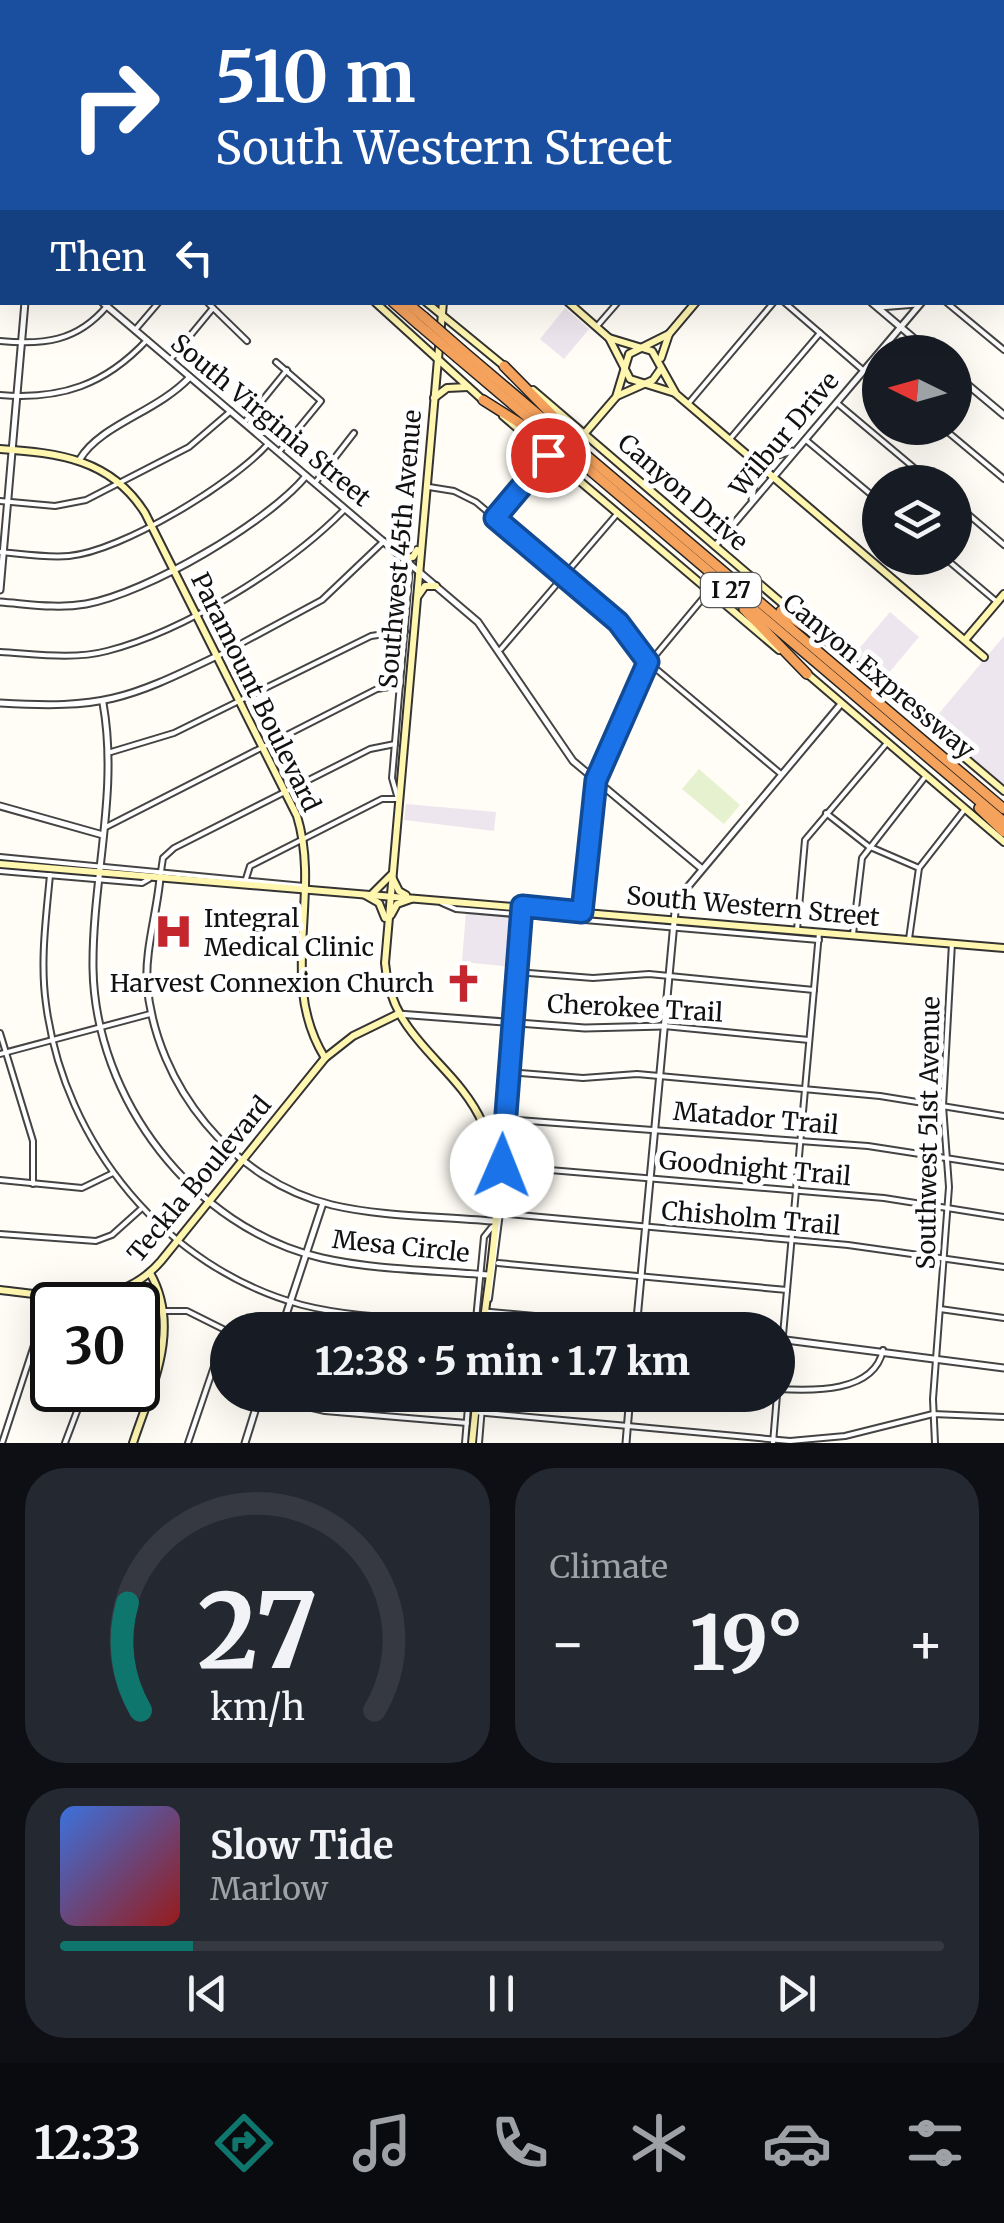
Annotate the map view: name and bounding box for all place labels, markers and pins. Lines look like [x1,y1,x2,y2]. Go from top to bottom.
pin [506,413,591,498]
place label: Integral Medical Clinic [204,902,374,963]
hospital icon: Integral Medical Clinic [153,911,195,953]
church icon: Harvest Connexion Church [443,962,485,1004]
place label: Harvest Connexion Church [110,967,434,999]

